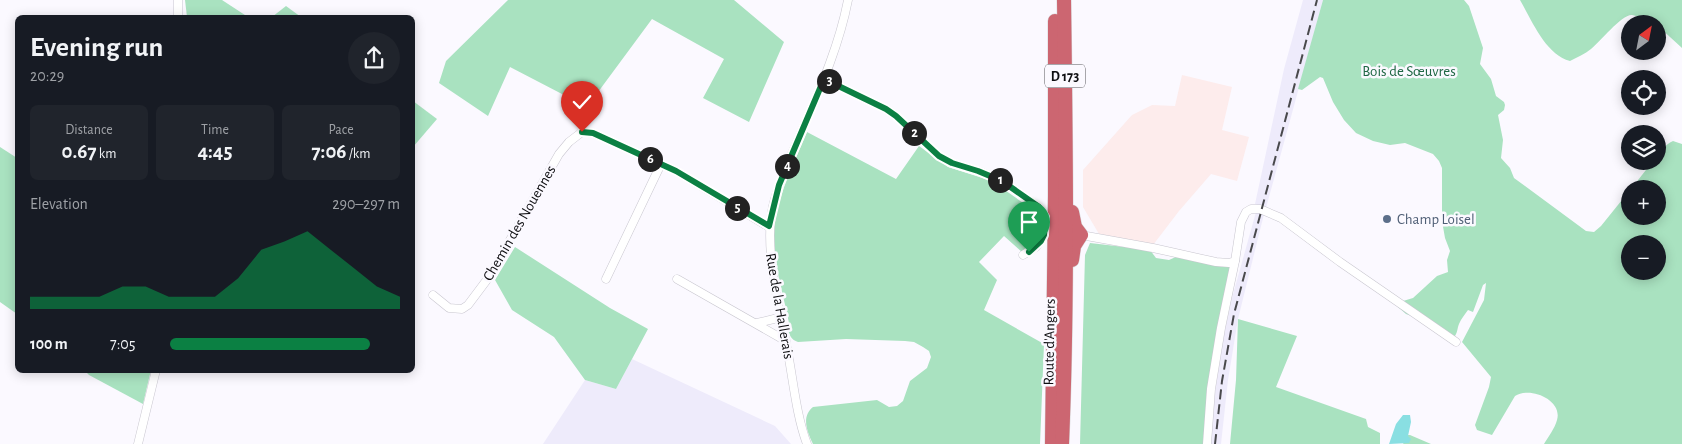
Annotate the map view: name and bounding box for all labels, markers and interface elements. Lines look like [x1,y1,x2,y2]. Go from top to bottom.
north arrow [1621,15,1666,60]
map controls [1621,15,1666,280]
button: share [348,32,400,84]
text: Evening run [30,34,163,62]
road number: D 173 [1045,64,1085,88]
park label: Bois de Sœuvres [1362,64,1456,79]
text: 20:29 [30,68,64,84]
pin: 3 [816,68,842,94]
button: locate [1621,70,1666,115]
text: 3 [826,74,833,88]
pin [561,81,603,132]
icon: check [568,88,596,116]
pin: 2 [902,120,926,146]
text: Distance [65,123,113,137]
text: Time [201,123,229,137]
text: Pace [328,123,354,137]
button: layers [1621,125,1666,170]
text: 2 [911,126,918,140]
text: 0.67 [62,141,97,162]
text: 4:45 [197,141,233,162]
text: 7:06 [312,141,347,162]
pin: 6 [638,146,662,172]
text: km [97,147,116,161]
text: /km [347,147,370,161]
text: 6 [647,152,654,166]
pin: 4 [774,154,800,178]
text: 4 [784,159,791,173]
street label: Chemin des Nouennes [480,163,559,284]
pin: 1 [988,168,1012,192]
text: 1 [998,173,1003,187]
button: + [1621,180,1666,225]
text: Elevation [30,196,88,212]
text: 290–297 m [332,196,400,212]
pin: 5 [724,196,750,220]
text: 5 [734,201,741,215]
pin [1008,201,1050,252]
icon: arrive [1015,208,1043,236]
place label: Champ Loisel [1397,212,1475,227]
marker: Champ Loisel [1381,213,1393,225]
button: − [1621,235,1666,280]
street label: Rue de la Hallerais [763,252,796,360]
street label: Route d'Angers [1041,298,1058,386]
text: 100 m [30,336,68,352]
text: 7:05 [110,336,135,352]

